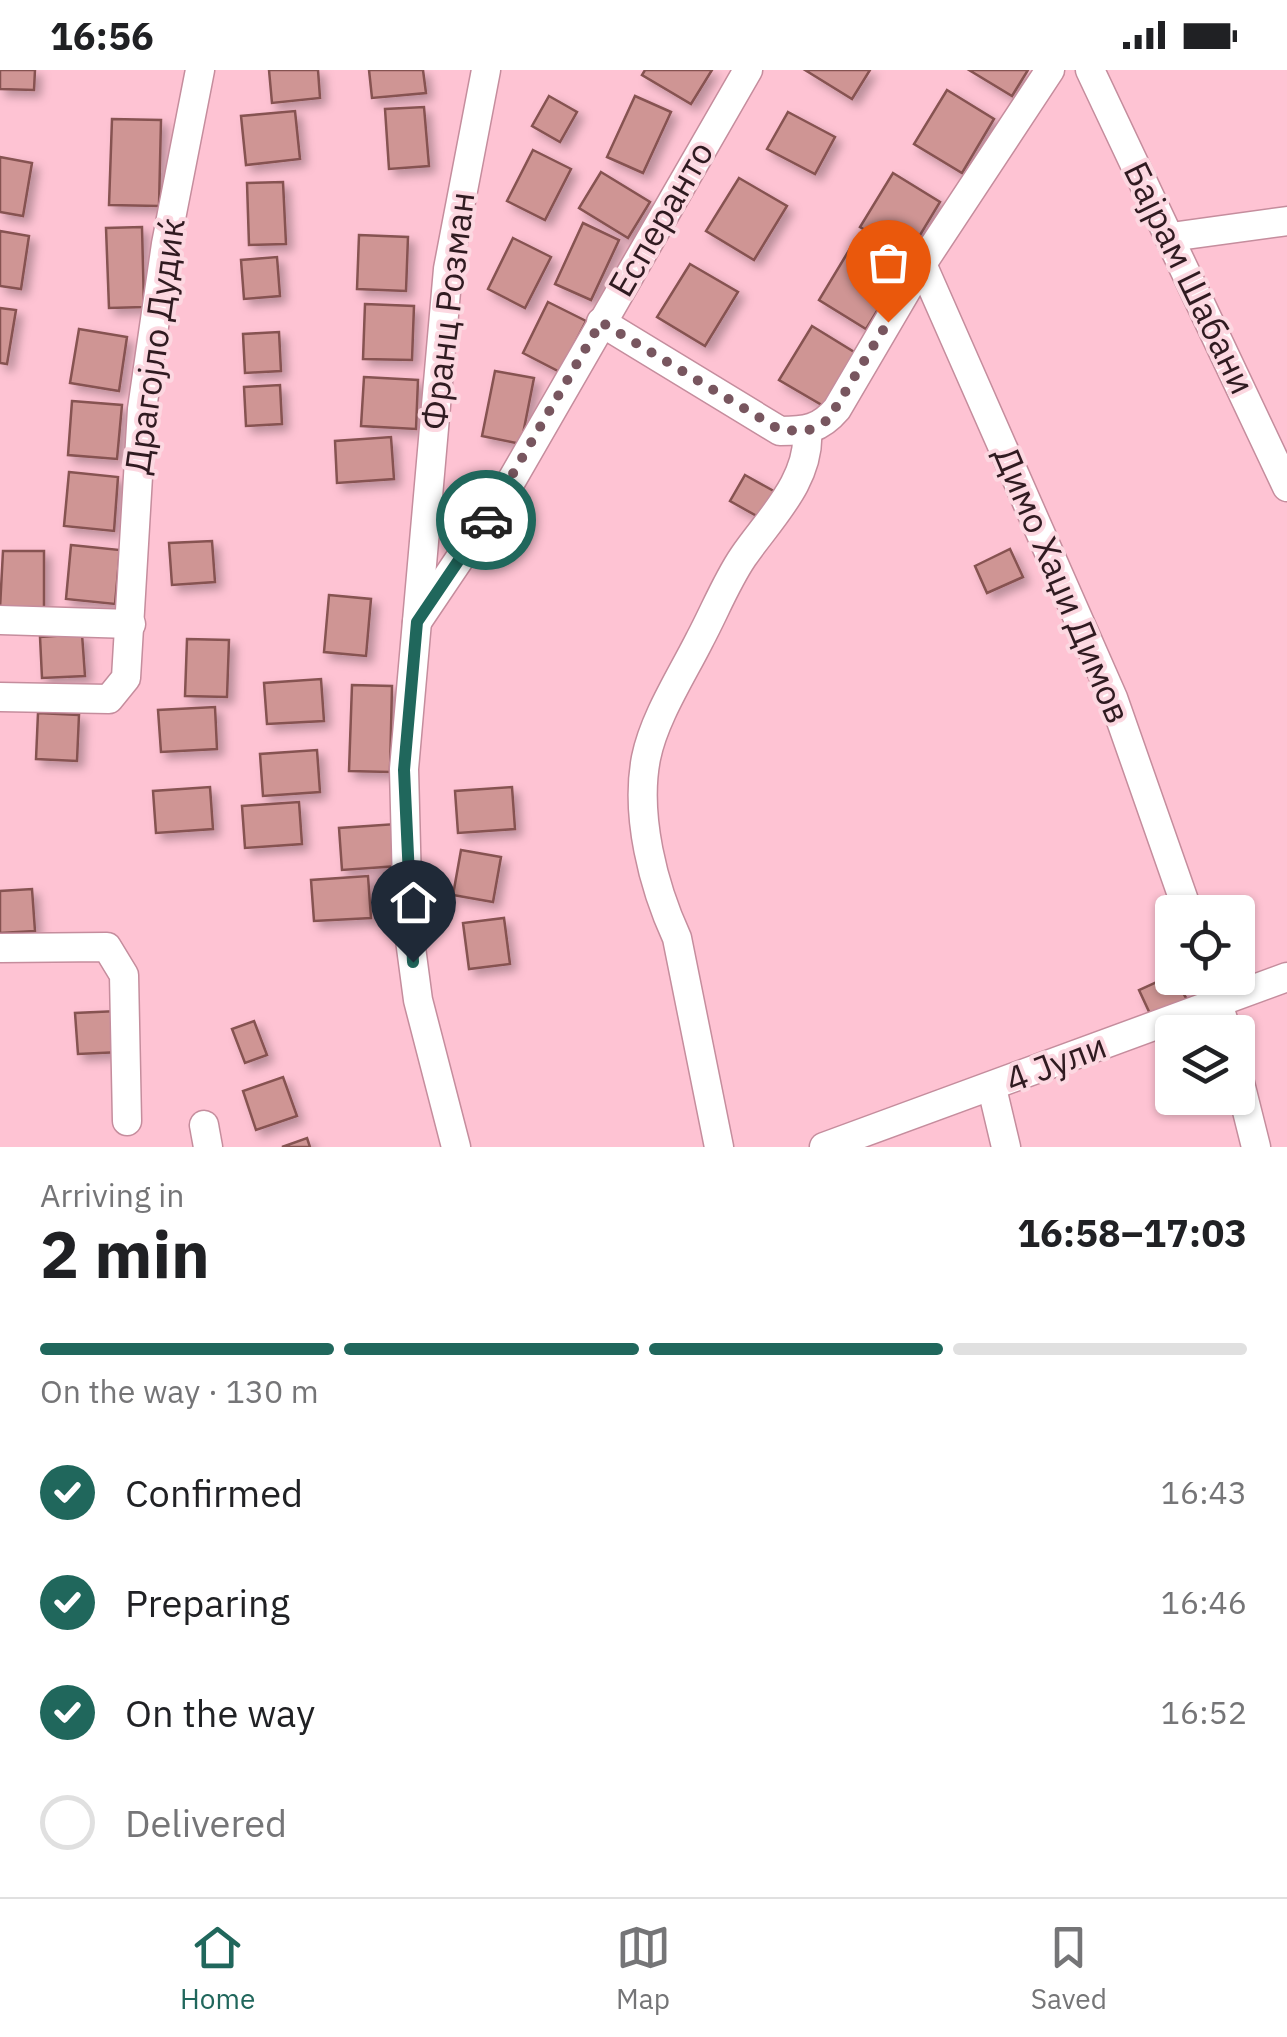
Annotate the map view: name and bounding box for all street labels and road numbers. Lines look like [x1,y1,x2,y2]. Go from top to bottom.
street label: Есперанто [597,132,723,305]
street label: Бајрам Шабани [1114,154,1266,401]
street label: Франц Розман [410,189,484,432]
street label: Драгојло Дудиќ [113,215,195,477]
street label: Димо Хаџи Димов [984,439,1142,730]
street label: 4 Јули [999,1022,1113,1102]

